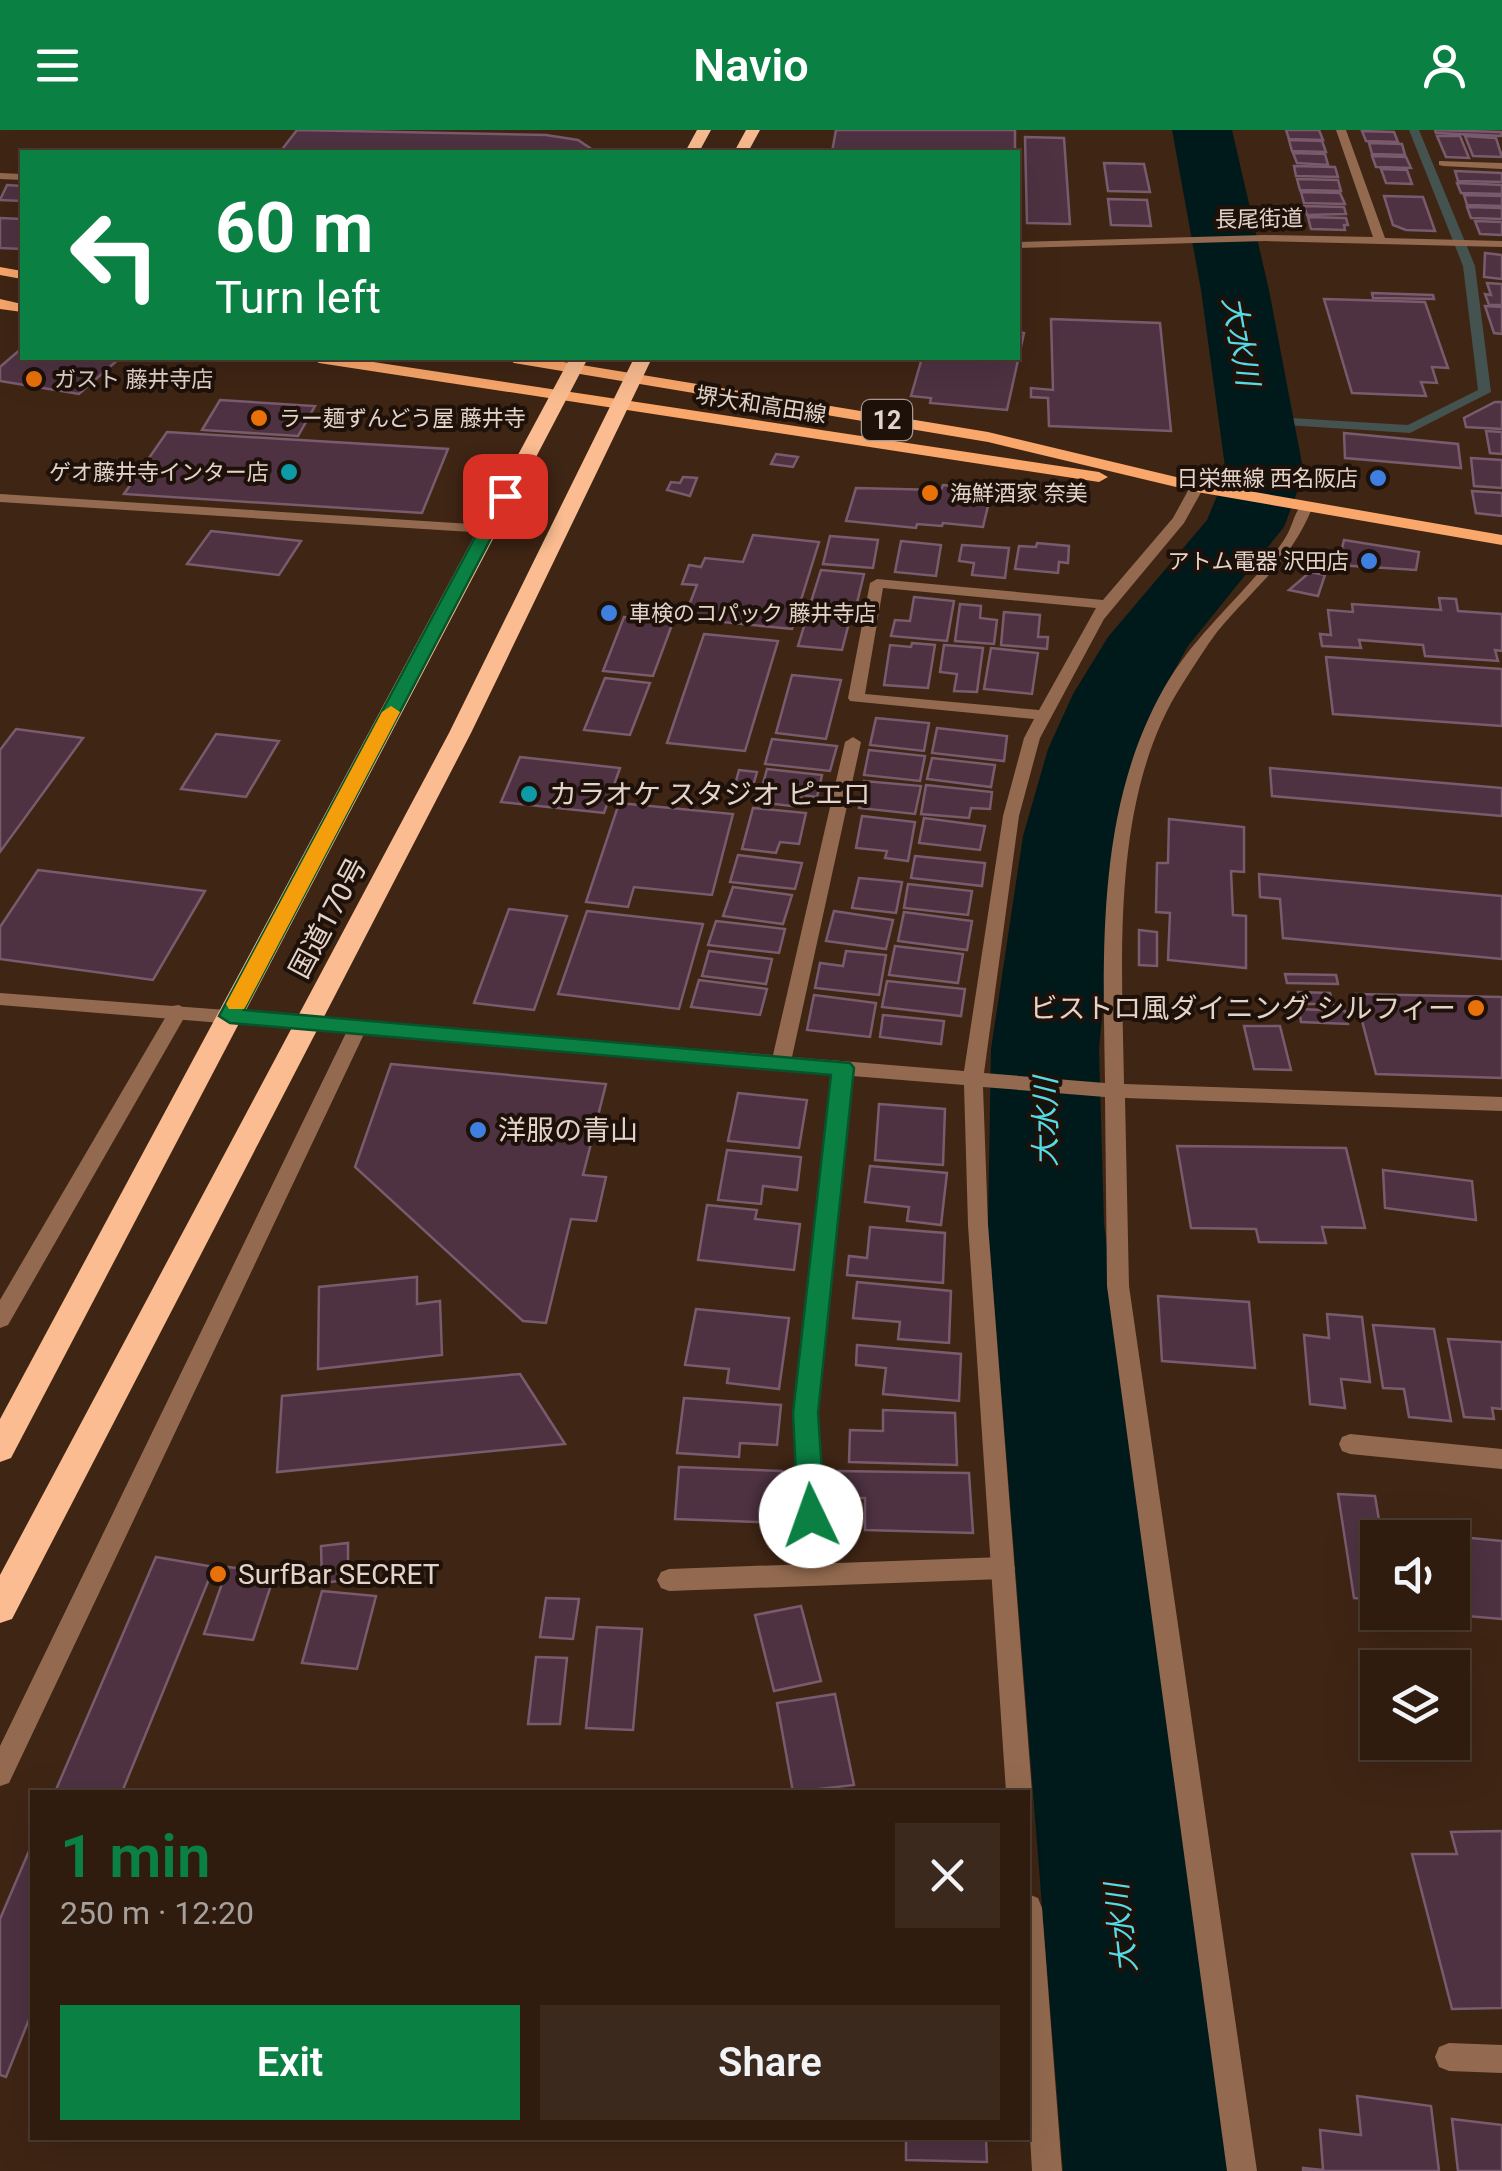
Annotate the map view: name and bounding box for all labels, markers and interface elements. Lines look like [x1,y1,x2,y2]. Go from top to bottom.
icon: menu [30,38,85,93]
icon: person [1417,38,1472,93]
text: Navio [693,39,809,92]
text: 60 m [215,187,373,269]
icon: left [50,190,180,320]
street label: 長尾街道 [1215,206,1303,232]
text: Turn left [215,271,381,324]
water label: 大水川 [1216,294,1267,391]
place label: ガスト 藤井寺店 [54,367,213,392]
marker: ガスト 藤井寺店 [23,368,45,390]
street label: 堺大和高田線 [694,382,828,428]
road number: 12 [862,400,912,440]
place label: ラー麺ずんどう屋 藤井寺 [279,406,526,431]
marker: ラー麺ずんどう屋 藤井寺 [248,407,270,429]
pin [463,454,548,539]
place label: ゲオ藤井寺インター店 [49,460,269,485]
marker: ゲオ藤井寺インター店 [278,461,300,483]
place label: 日栄無線 西名阪店 [1177,466,1358,491]
marker: 日栄無線 西名阪店 [1367,467,1389,489]
icon: arrive [478,469,533,524]
place label: 海鮮酒家 奈美 [950,481,1087,506]
marker: 海鮮酒家 奈美 [919,482,941,504]
place label: アトム電器 沢田店 [1168,549,1349,574]
marker: アトム電器 沢田店 [1358,550,1380,572]
place label: 車検のコパック 藤井寺店 [629,601,876,626]
marker: 車検のコパック 藤井寺店 [598,602,620,624]
place label: カラオケ スタジオ ピエロ [549,778,871,811]
marker: カラオケ スタジオ ピエロ [518,783,540,805]
street label: 国道170号 [283,852,373,984]
place label: ビストロ風ダイニング シルフィー [1030,992,1456,1025]
marker: ビストロ風ダイニング シルフィー [1465,997,1487,1019]
water label: 大水川 [1028,1074,1063,1167]
place label: 洋服の青山 [498,1114,638,1147]
marker: 洋服の青山 [467,1119,489,1141]
position arrow [759,1464,863,1568]
map controls [1360,1520,1470,1760]
button: sound [1360,1520,1470,1630]
place label: SurfBar SECRET [238,1558,440,1591]
marker: SurfBar SECRET [207,1563,229,1585]
button: layers [1360,1650,1470,1760]
text: 1 min [60,1821,210,1892]
button: close [895,1823,1000,1928]
water label: 大水川 [1099,1878,1143,1975]
text: 250 m · 12:20 [60,1894,254,1932]
button: Exit [60,2005,520,2120]
button: Share [540,2005,1000,2120]

